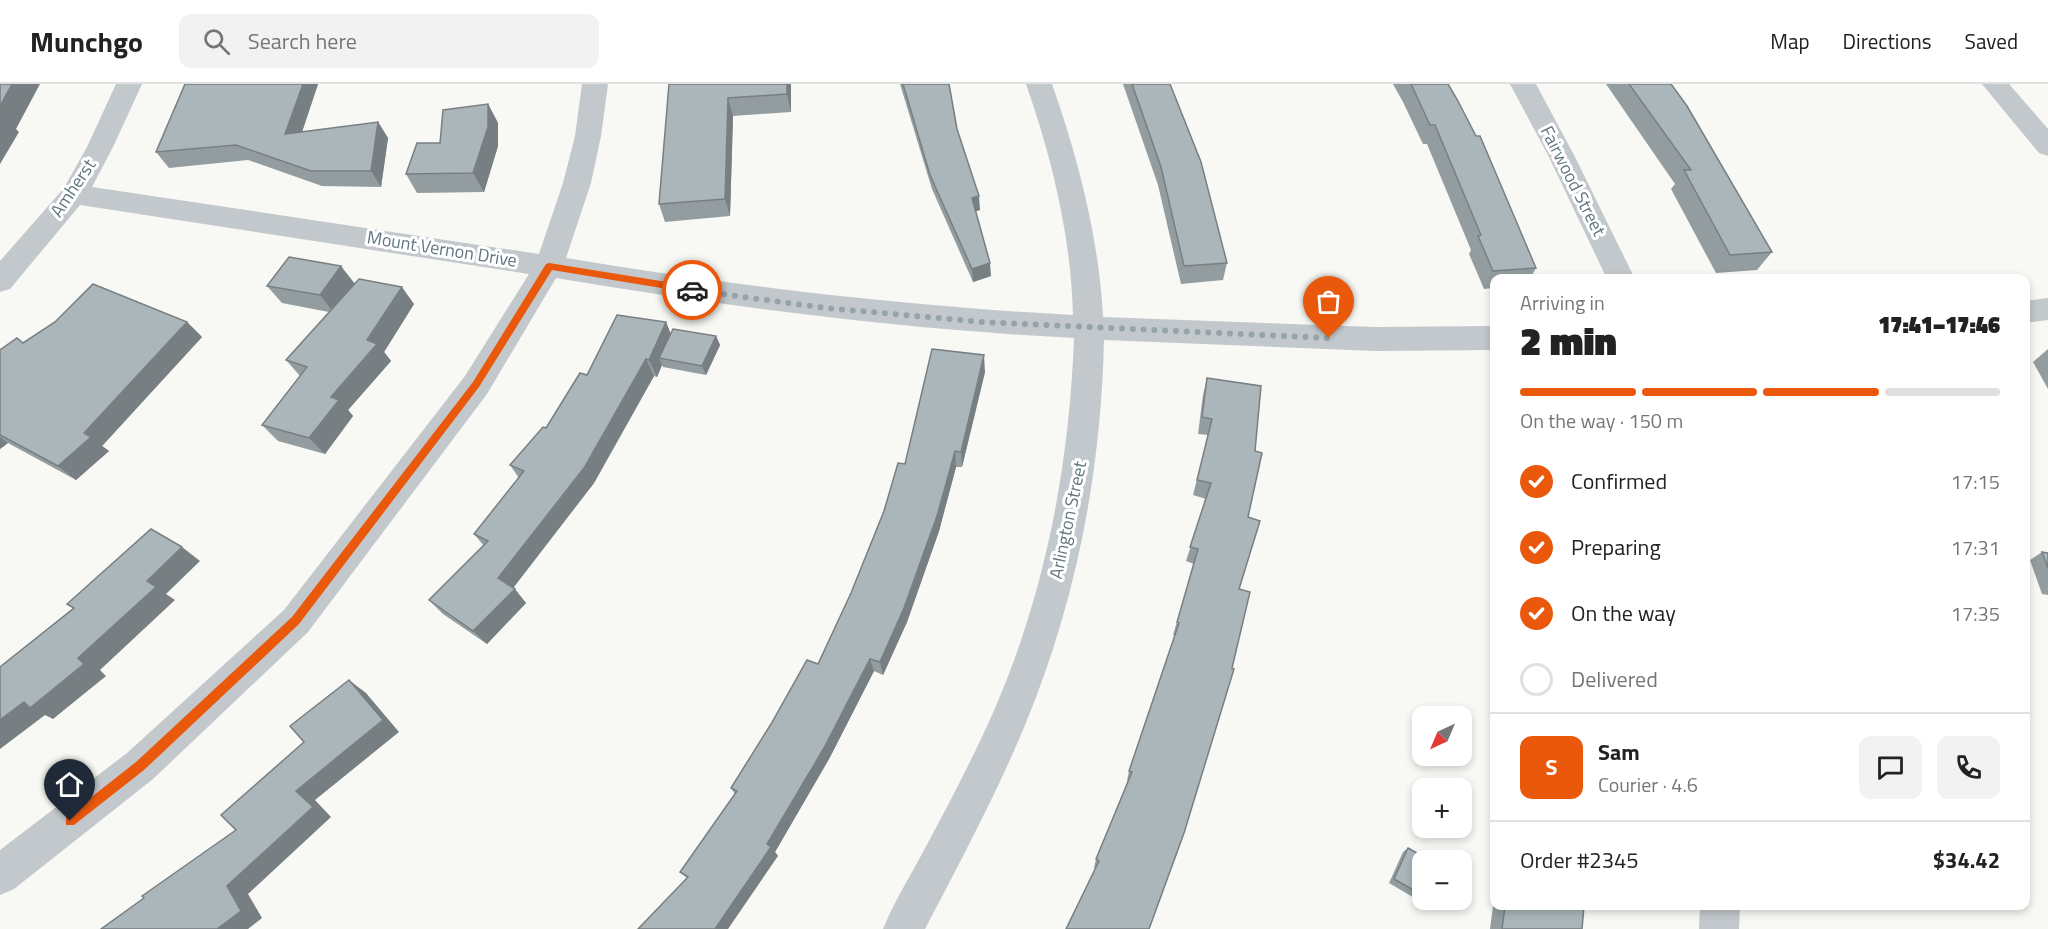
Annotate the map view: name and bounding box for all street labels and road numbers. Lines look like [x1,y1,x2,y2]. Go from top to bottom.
street label: Fairwood Street [1534,121,1613,241]
street label: Amherst [43,152,102,222]
street label: Mount Vernon Drive [365,223,519,274]
street label: Arlington Street [1042,458,1093,581]

